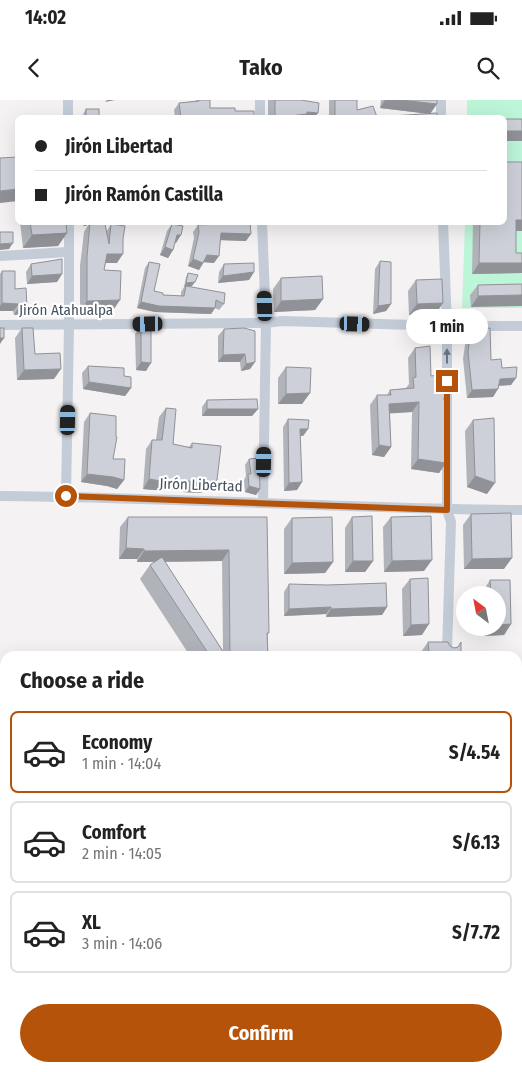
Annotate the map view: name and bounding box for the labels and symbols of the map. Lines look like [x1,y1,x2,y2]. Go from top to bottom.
car [256,291,273,321]
street label: Jirón Atahualpa [19,301,113,319]
callout: 1 min [406,308,488,344]
car [132,316,163,332]
car [339,316,370,332]
one-way arrow [443,348,451,364]
route end [436,370,458,392]
car [60,405,75,435]
car [256,447,271,477]
street label: Jirón Libertad [159,475,243,495]
route start [55,485,77,507]
north arrow [456,586,506,636]

